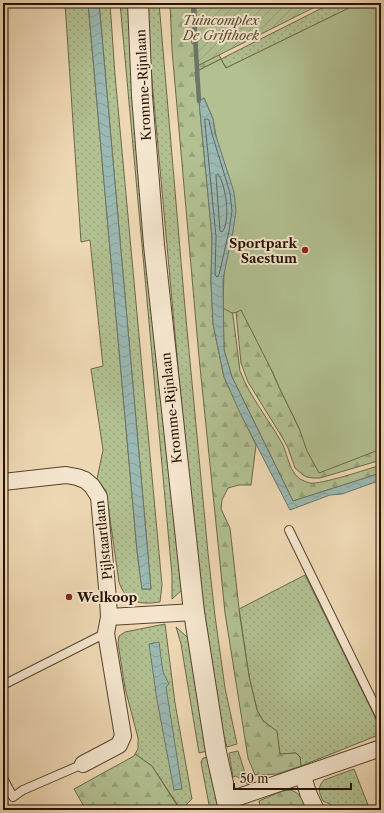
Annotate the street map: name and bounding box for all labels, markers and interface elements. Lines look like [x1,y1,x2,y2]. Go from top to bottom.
park label: Tuincomplex De Grifthoek [182,12,261,43]
street label: Kromme-Rijnlaan [132,29,154,141]
place label: Sportpark Saestum [229,235,297,266]
marker: Sportpark Saestum [300,245,310,255]
street label: Kromme-Rijnlaan [157,352,185,464]
street label: Pijlstaartlaan [91,499,115,581]
place label: Welkoop [76,589,137,605]
marker: Welkoop [64,592,74,602]
scale bar [234,765,351,791]
text: 50 m [240,771,269,786]

